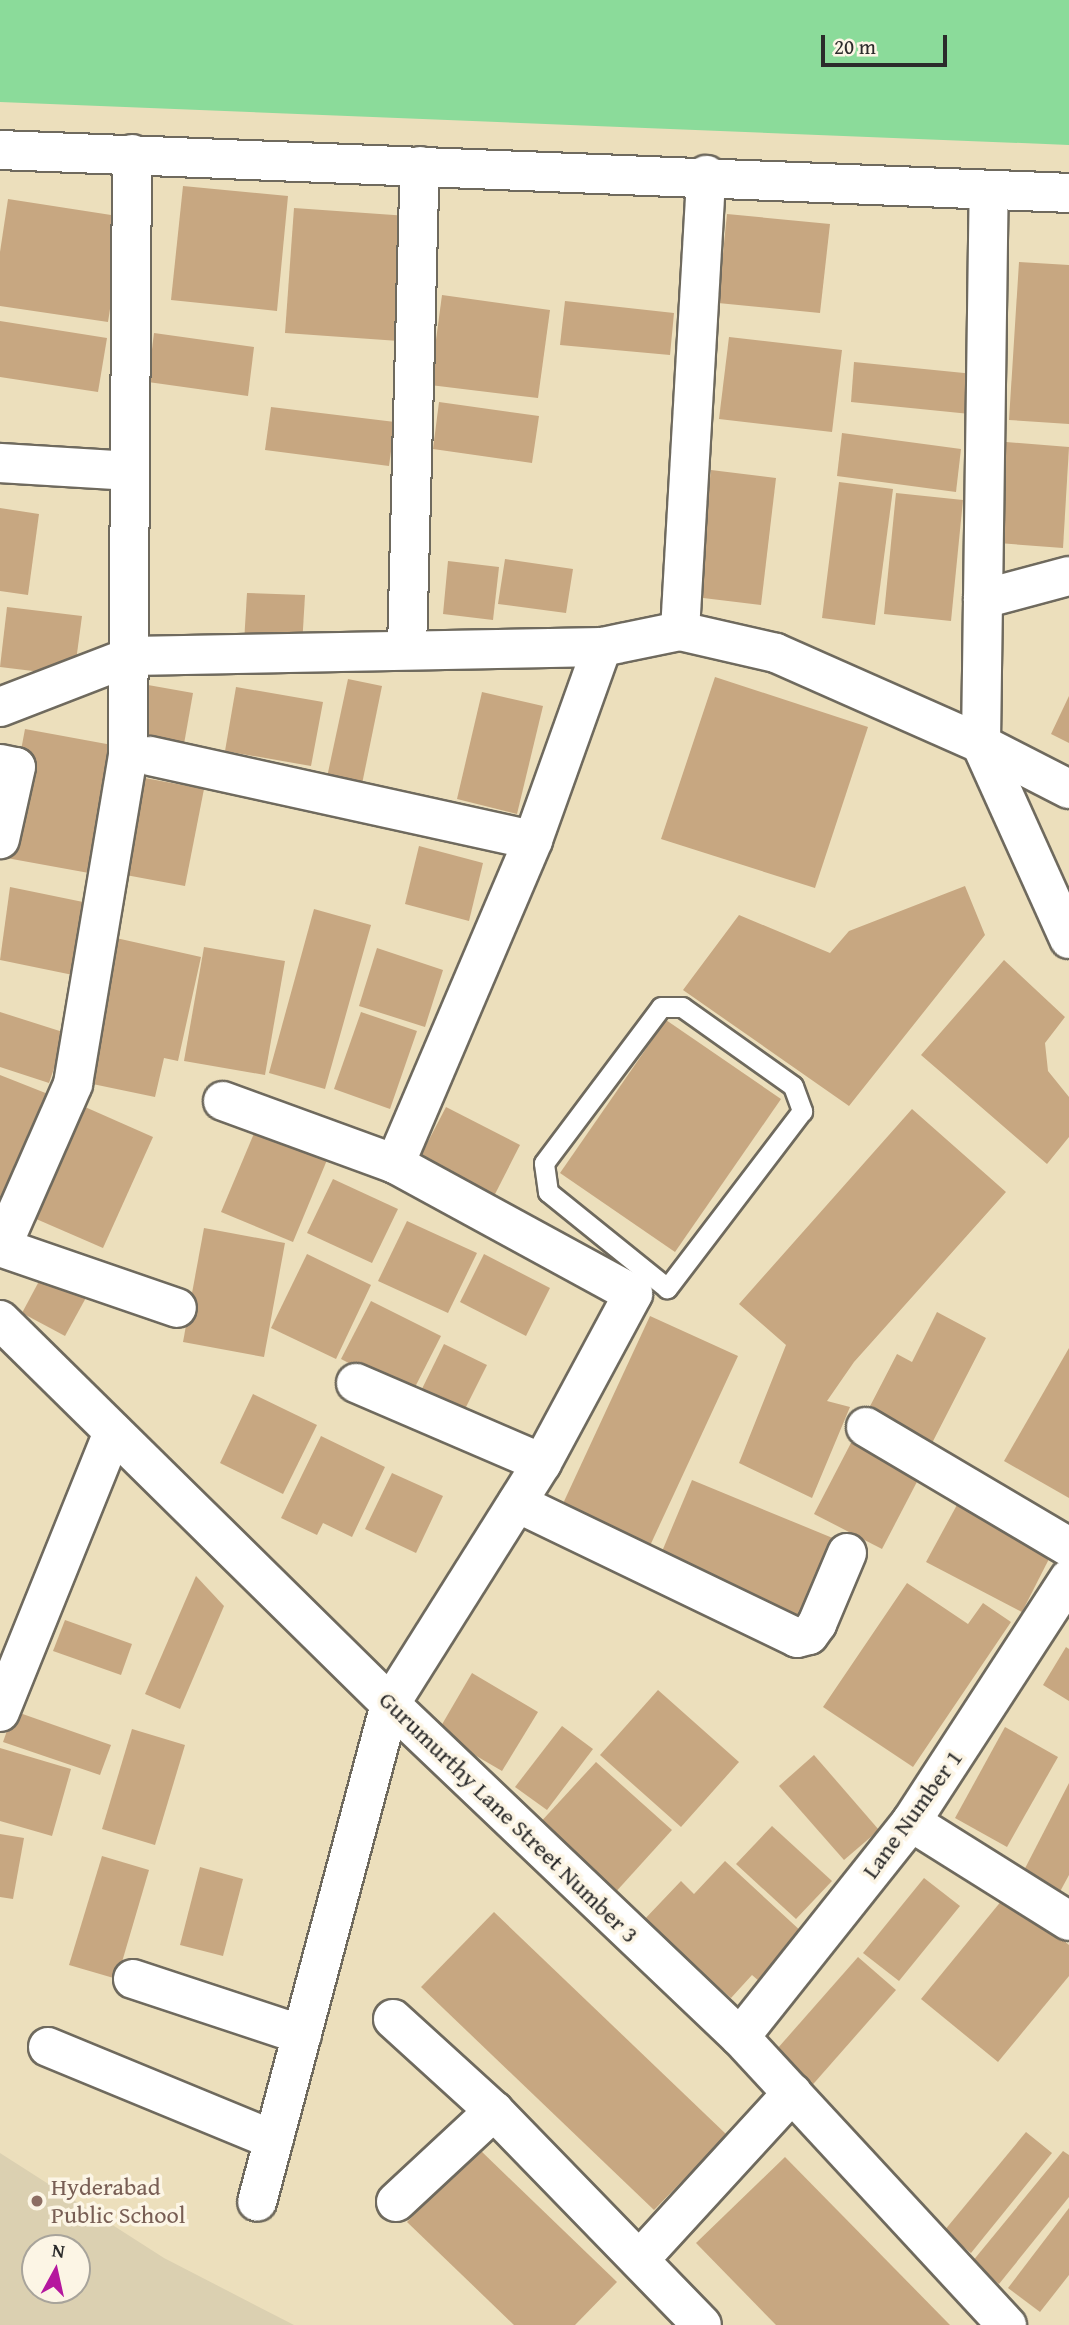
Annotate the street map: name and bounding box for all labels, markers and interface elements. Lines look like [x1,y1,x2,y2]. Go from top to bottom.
scale bar [824,21,950,65]
text: 20 m [834,31,876,62]
street label: Gurumurthy Lane Street Number 3 [373,1685,645,1949]
street label: Lane Number 1 [856,1744,968,1884]
place label: Hyderabad Public School [51,2173,185,2229]
marker: Hyderabad Public School [29,2193,45,2209]
north arrow [21,2234,91,2304]
text: N [50,2235,67,2265]

